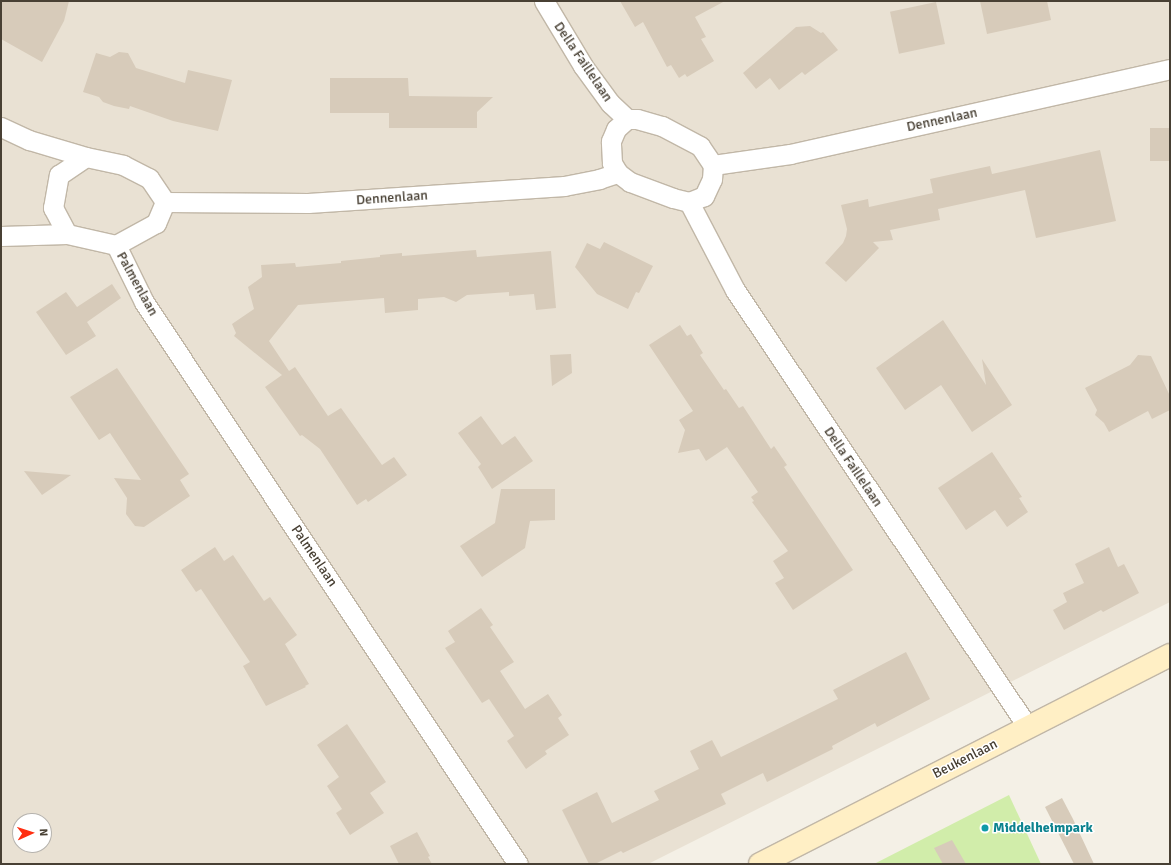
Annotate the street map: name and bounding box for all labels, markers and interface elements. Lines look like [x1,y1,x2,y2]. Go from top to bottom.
street label: Della Faillelaan [550,19,616,105]
street label: Dennenlaan [905,104,979,136]
street label: Dennenlaan [356,187,428,209]
street label: Palmenlaan [113,249,161,319]
street label: Della Faillelaan [820,424,886,510]
street label: Palmenlaan [287,522,341,590]
street label: Beukenlaan [930,736,1000,782]
north arrow [12,813,52,853]
place label: Middelheimpark [993,820,1093,836]
marker: Middelheimpark [980,823,990,833]
text: N [37,828,50,837]

